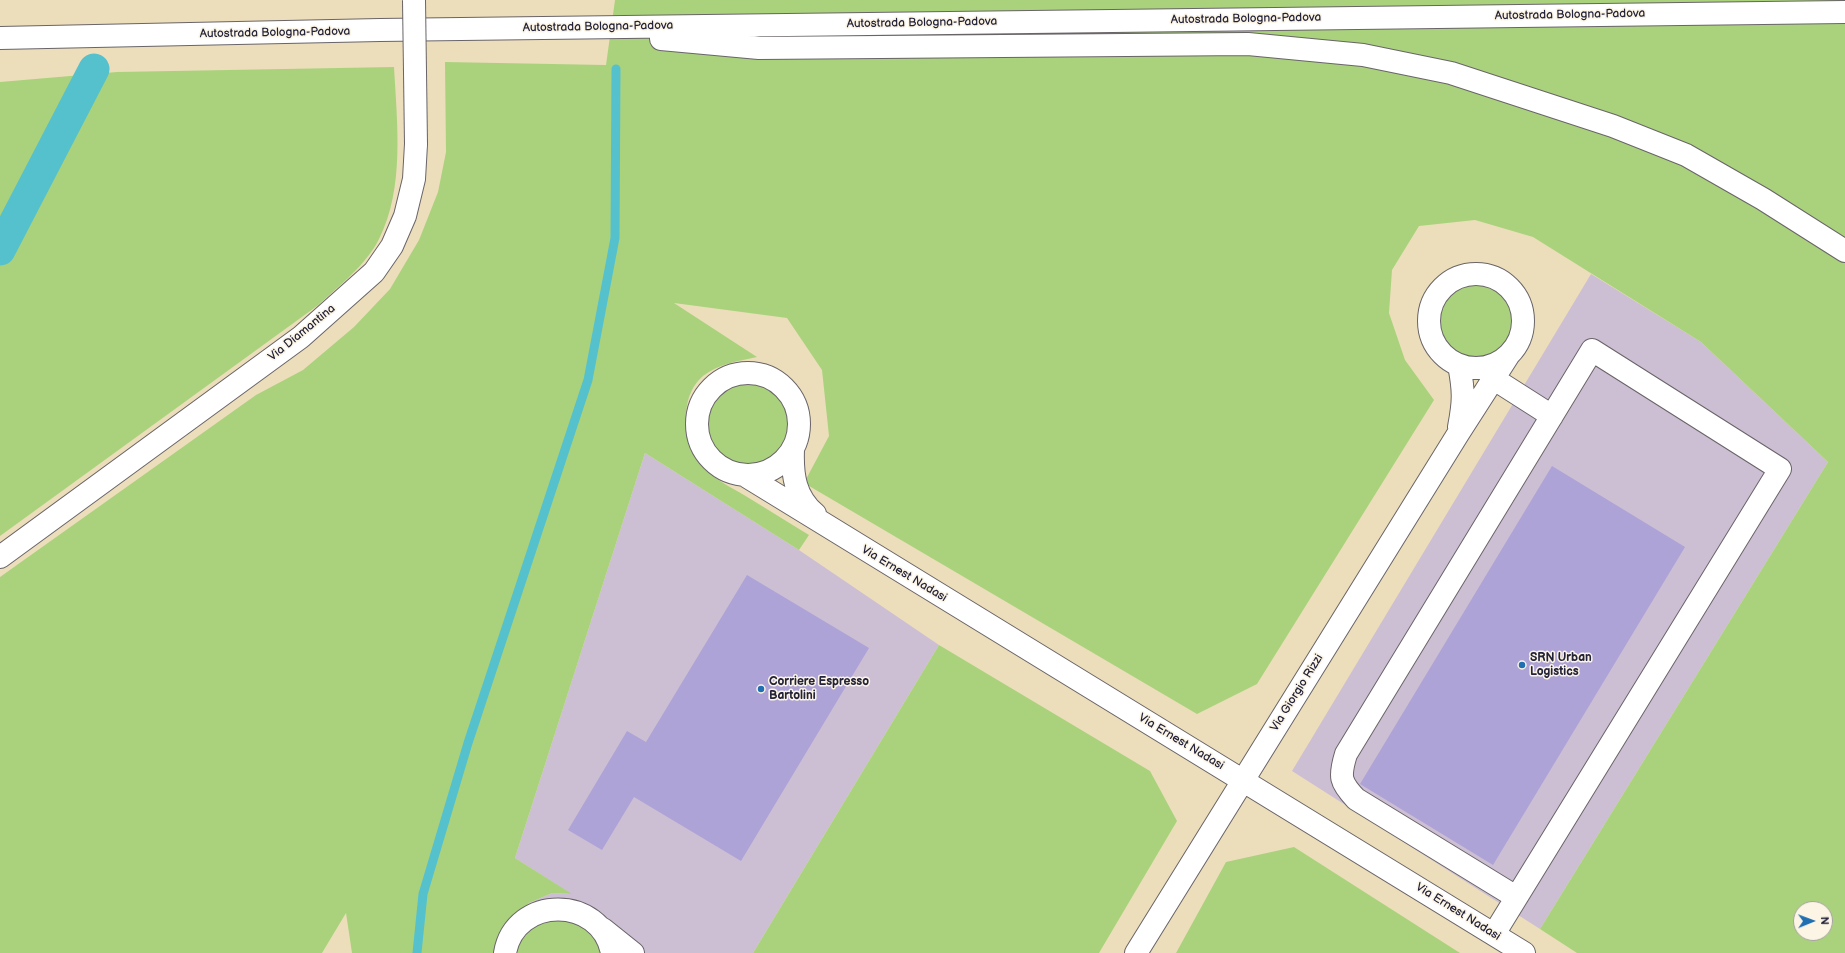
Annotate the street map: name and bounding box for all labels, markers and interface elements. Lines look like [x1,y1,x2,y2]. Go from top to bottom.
street label: Autostrada Bologna-Padova [1495,6,1645,24]
street label: Autostrada Bologna-Padova [1171,10,1321,28]
street label: Autostrada Bologna-Padova [847,14,997,32]
street label: Autostrada Bologna-Padova [523,18,673,36]
street label: Autostrada Bologna-Padova [200,24,350,42]
street label: Via Diamantina [266,302,338,364]
street label: Via Ernest Nadasi [859,543,949,605]
place label: SRN Urban Logistics [1530,651,1592,679]
street label: Via Giorgio Rizzi [1267,652,1327,734]
marker: SRN Urban Logistics [1517,660,1527,670]
place label: Corriere Espresso Bartolini [769,675,869,703]
marker: Corriere Espresso Bartolini [756,684,766,694]
street label: Via Ernest Nadasi [1136,711,1226,773]
street label: Via Ernest Nadasi [1413,880,1503,944]
north arrow [1793,901,1833,941]
text: N [1818,917,1831,925]

